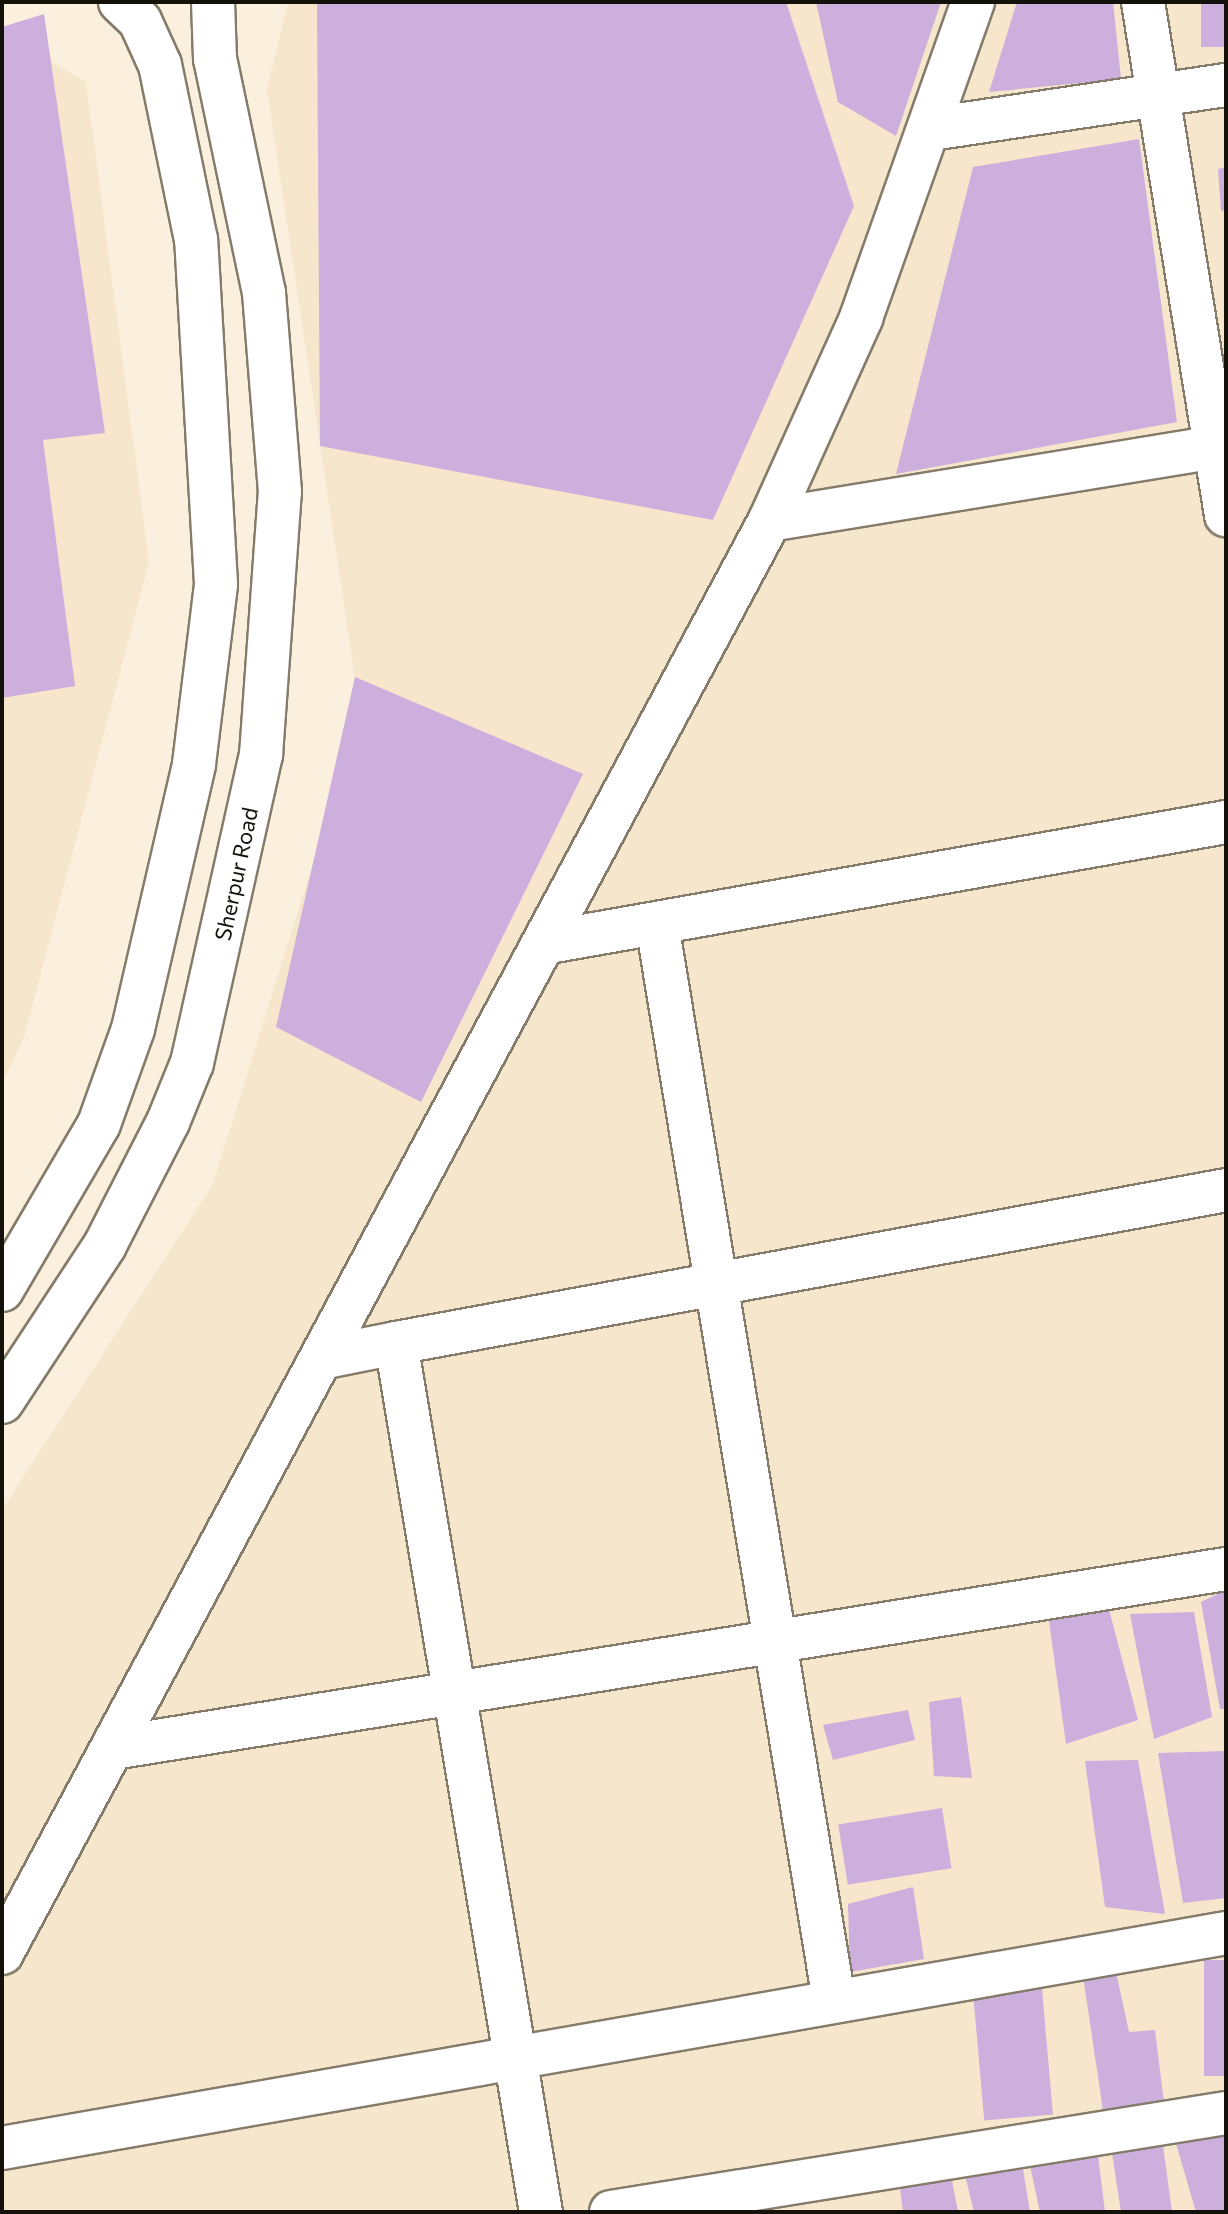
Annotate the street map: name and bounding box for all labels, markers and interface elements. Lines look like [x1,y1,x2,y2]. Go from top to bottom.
street label: Sherpur Road [209,805,263,943]

